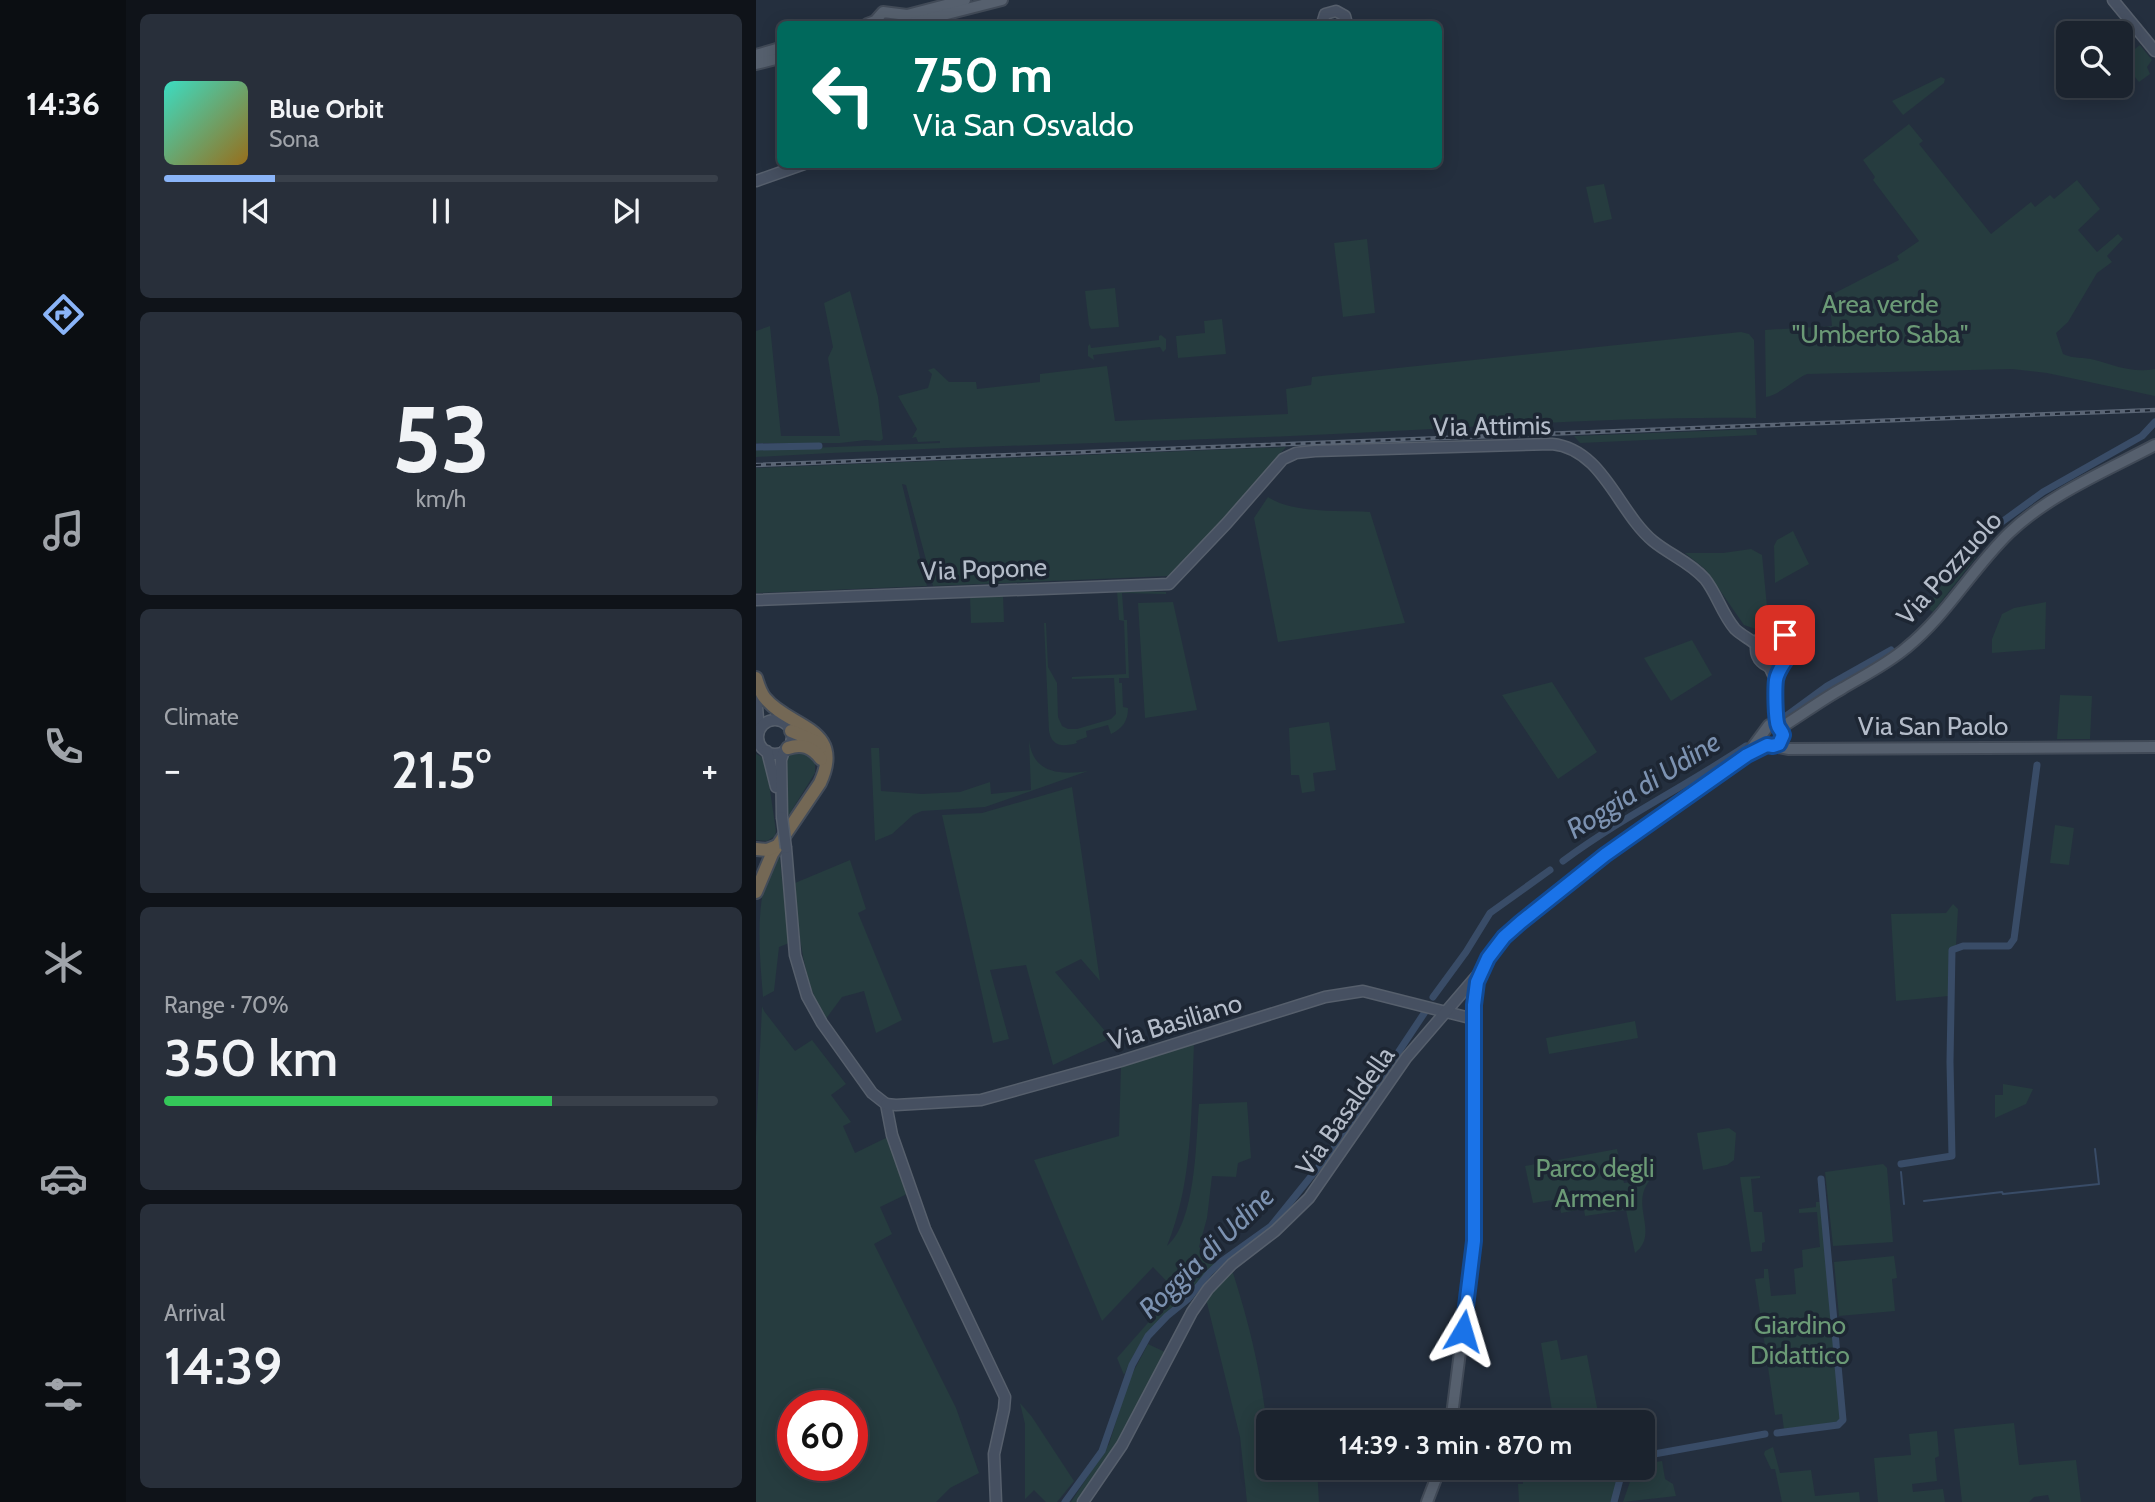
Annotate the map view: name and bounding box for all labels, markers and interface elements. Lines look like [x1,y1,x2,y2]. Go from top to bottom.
map controls [2056,21,2133,98]
button: search [2056,21,2133,98]
text: 750 m [913,45,1053,104]
icon: left [798,49,889,140]
text: 14:36 [26,84,100,123]
text: Blue Orbit [269,93,384,125]
text: Via San Osvaldo [913,105,1134,144]
text: Sona [269,125,319,153]
icon: previous [237,192,275,230]
icon: pause [422,192,460,230]
icon: next [607,192,645,230]
park label: Area verde "Umberto Saba" [1792,288,1968,350]
icon: directions [39,290,88,339]
text: 53 [392,384,490,495]
street label: Via Attimis [1433,409,1552,443]
text: km/h [416,485,466,513]
street label: Via Pozzuolo [1890,504,2008,632]
icon: music [39,506,88,555]
street label: Via Popone [920,551,1048,587]
pin [1755,605,1815,665]
icon: arrive [1766,616,1804,654]
text: Climate [164,703,239,731]
street label: Via San Paolo [1858,710,2008,742]
icon: phone [39,722,88,771]
water label: Roggia di Udine [1560,724,1726,846]
text: 21.5° [391,738,491,801]
text: − [164,746,181,793]
text: + [701,746,718,793]
icon: climate [39,938,88,987]
street label: Via Basiliano [1104,987,1246,1057]
text: Range · 70% [164,991,289,1019]
text: 350 km [164,1026,338,1089]
street label: Via Basaldella [1289,1040,1402,1182]
park label: Parco degli Armeni [1536,1152,1654,1214]
icon: car [39,1154,88,1203]
water label: Roggia di Udine [1131,1179,1281,1325]
position arrow [1426,1294,1500,1368]
text: Arrival [164,1299,225,1327]
park label: Giardino Didattico [1750,1309,1850,1371]
text: 14:39 [164,1334,283,1397]
icon: filters [39,1370,88,1419]
speed limit sign: 60 [777,1390,868,1481]
text: 14:39 · 3 min · 870 m [1339,1429,1572,1461]

